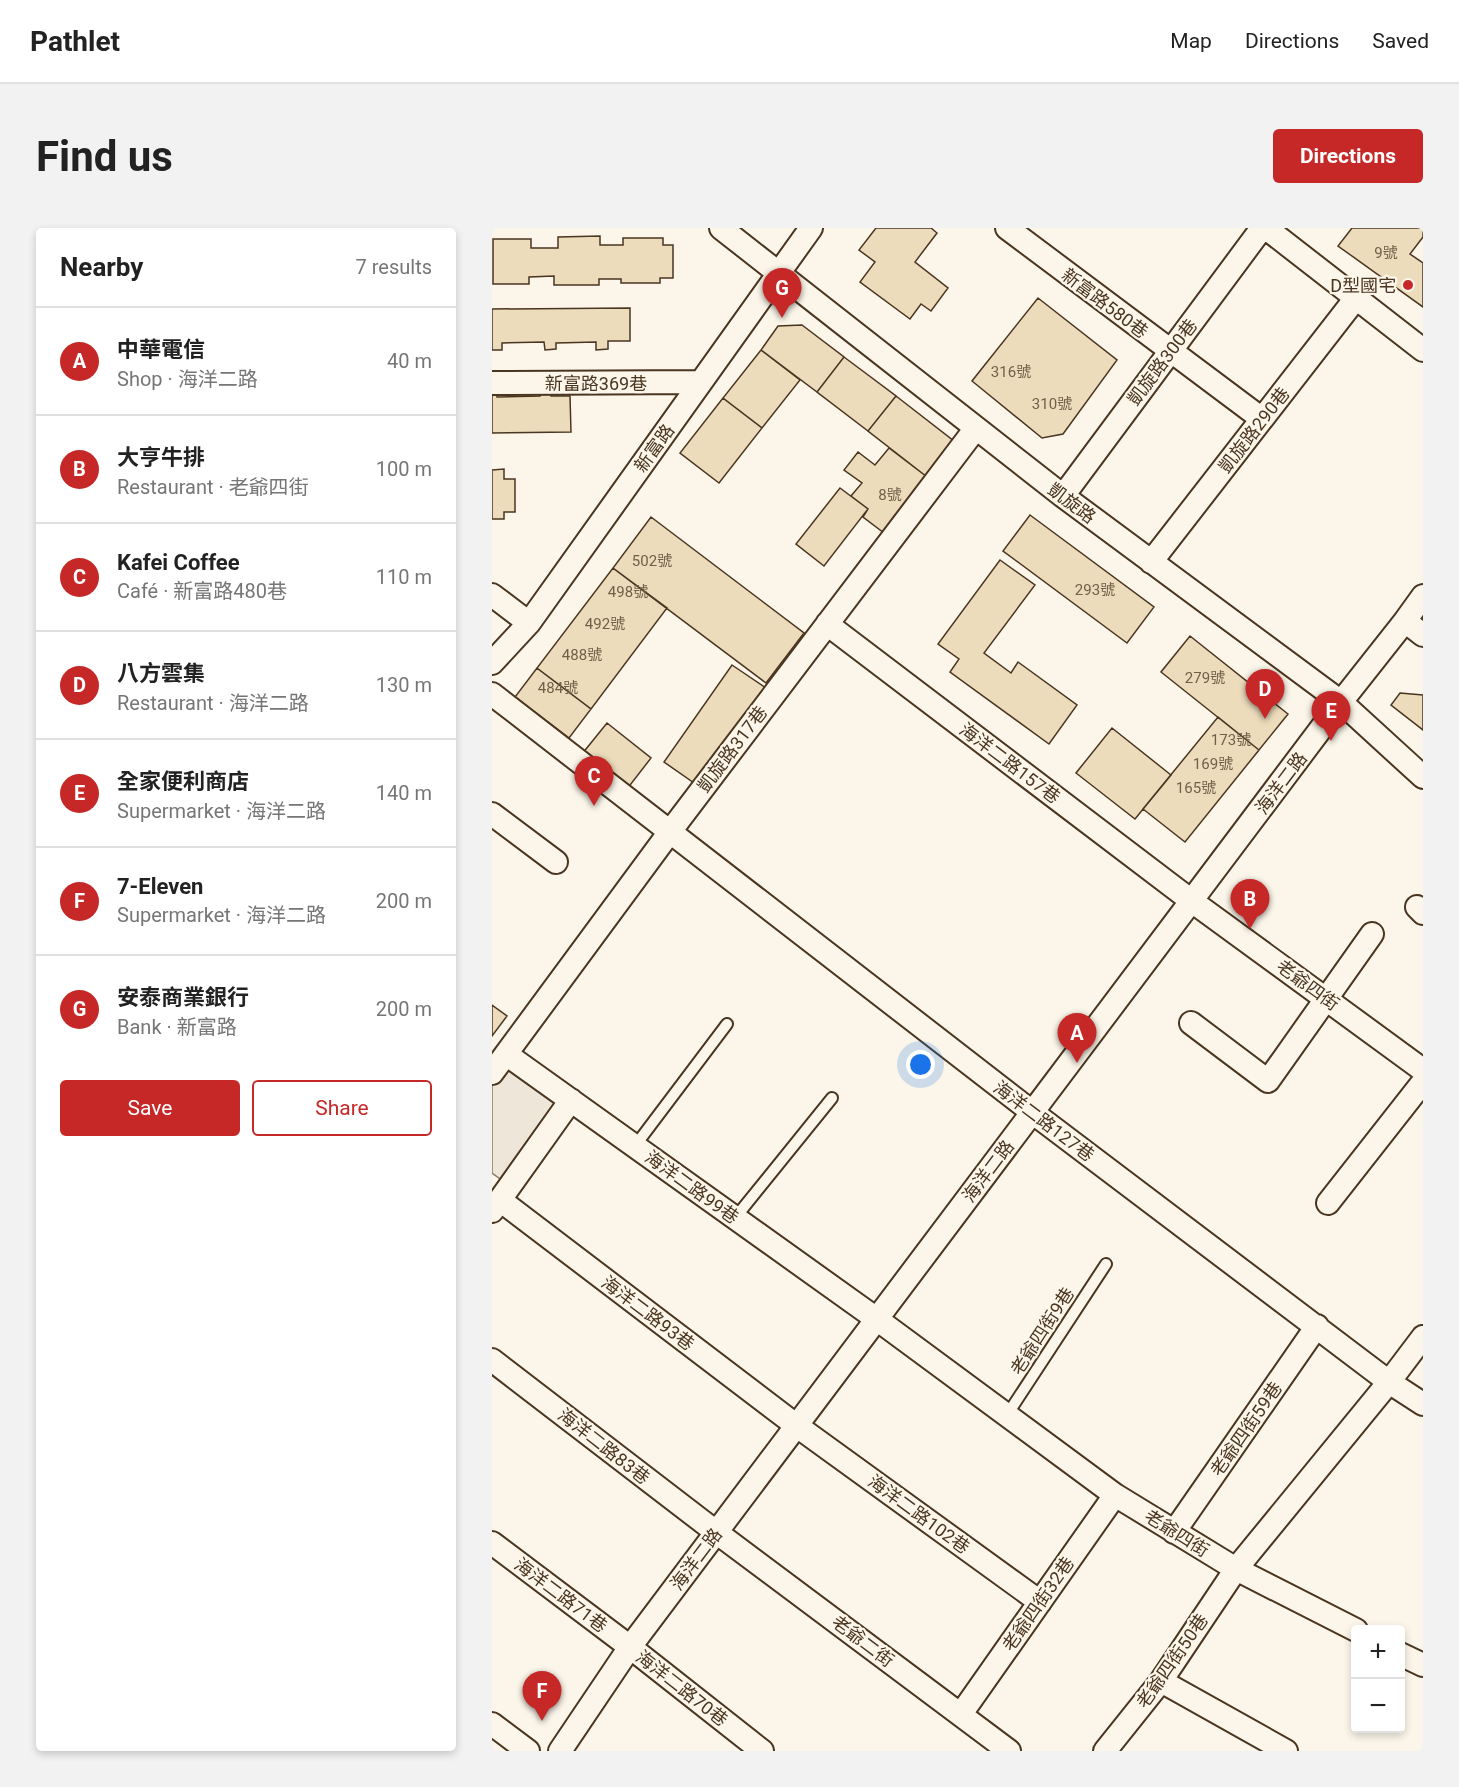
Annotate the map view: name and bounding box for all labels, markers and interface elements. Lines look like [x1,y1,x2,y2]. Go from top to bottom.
text: Pathlet [30,25,120,58]
text: Map [1170,29,1212,53]
text: Directions [1245,29,1339,53]
text: Saved [1372,29,1429,53]
button: Directions [1273,129,1423,183]
text: Find us [36,132,173,181]
house number: 9號 [1374,244,1398,262]
text: Nearby [60,252,143,282]
text: 7 results [356,255,432,279]
street label: 新富路580巷 [1058,264,1152,342]
pin: G [762,268,802,318]
place label: D型國宅 [1330,275,1396,296]
marker: D型國宅 [1401,278,1415,292]
street label: 凱旋路300巷 [1123,315,1201,409]
text: 中華電信 [117,337,205,362]
text: A [73,349,86,373]
text: 40 m [387,349,432,373]
house number: 316號 [991,363,1031,381]
text: Shop · 海洋二路 [117,367,258,391]
street label: 新富路369巷 [545,373,647,394]
street label: 凱旋路290巷 [1214,383,1294,477]
house number: 310號 [1032,395,1072,413]
street label: 新富路 [630,420,678,476]
text: 大亨牛排 [117,445,205,470]
text: B [73,457,86,481]
text: 100 m [376,457,432,481]
text: Restaurant · 老爺四街 [117,475,309,499]
street label: 凱旋路 [1044,478,1100,528]
house number: 8號 [878,486,902,504]
text: Kafei Coffee [117,550,240,575]
house number: 502號 [632,552,672,570]
text: C [73,565,86,589]
text: 110 m [376,565,432,589]
text: Café · 新富路480巷 [117,579,287,603]
house number: 293號 [1075,581,1115,599]
house number: 498號 [608,583,648,601]
house number: 492號 [585,615,625,633]
house number: 488號 [562,646,602,664]
text: 八方雲集 [117,661,205,686]
house number: 279號 [1185,669,1225,687]
pin: D [1246,670,1284,719]
text: D [73,673,86,697]
text: 130 m [376,673,432,697]
house number: 484號 [538,679,578,697]
text: Restaurant · 海洋二路 [117,691,309,715]
pin: E [1312,692,1350,741]
street label: 凱旋路317巷 [693,702,771,796]
street label: 海洋二路157巷 [956,718,1064,808]
house number: 173號 [1211,731,1251,749]
street label: 海洋二路 [1251,748,1311,818]
house number: 169號 [1193,755,1233,773]
pin: C [574,756,614,806]
text: 全家便利商店 [117,769,249,794]
house number: 165號 [1176,779,1216,797]
text: E [74,781,85,805]
text: 140 m [376,781,432,805]
text: Supermarket · 海洋二路 [117,799,326,823]
text: 7-Eleven [117,874,203,899]
pin: B [1230,880,1269,929]
text: F [74,889,85,913]
text: 200 m [376,889,432,913]
text: Supermarket · 海洋二路 [117,903,326,927]
street label: 老爺四街 [1273,955,1343,1015]
text: 安泰商業銀行 [117,985,249,1010]
text: G [73,997,86,1021]
text: 200 m [376,997,432,1021]
pin: A [1058,1014,1096,1063]
text: Bank · 新富路 [117,1015,237,1039]
your location [906,1050,935,1079]
street label: 海洋二路127巷 [990,1076,1098,1166]
button: Save [60,1080,240,1136]
button: Share [252,1080,432,1136]
street label: 海洋二路 [958,1136,1018,1206]
street label: 海洋二路99巷 [641,1146,743,1228]
street label: 海洋二路93巷 [598,1271,698,1355]
street label: 老爺四街9巷 [1006,1283,1078,1379]
street label: 老爺四街59巷 [1206,1378,1286,1480]
street label: 海洋二路83巷 [554,1404,654,1488]
street label: 海洋二路102巷 [864,1470,974,1558]
street label: 老爺四街 [1141,1505,1213,1561]
street label: 海洋二路 [666,1524,726,1594]
street label: 海洋二路71巷 [511,1553,611,1637]
street label: 老爺四街32巷 [998,1553,1078,1655]
street label: 老爺四街50巷 [1132,1610,1212,1712]
street label: 老爺二街 [828,1611,898,1671]
map controls [1351,1625,1405,1733]
button: + [1351,1625,1405,1679]
street label: 海洋二路70巷 [632,1646,732,1730]
pin: F [523,1672,562,1721]
button: − [1351,1679,1405,1733]

